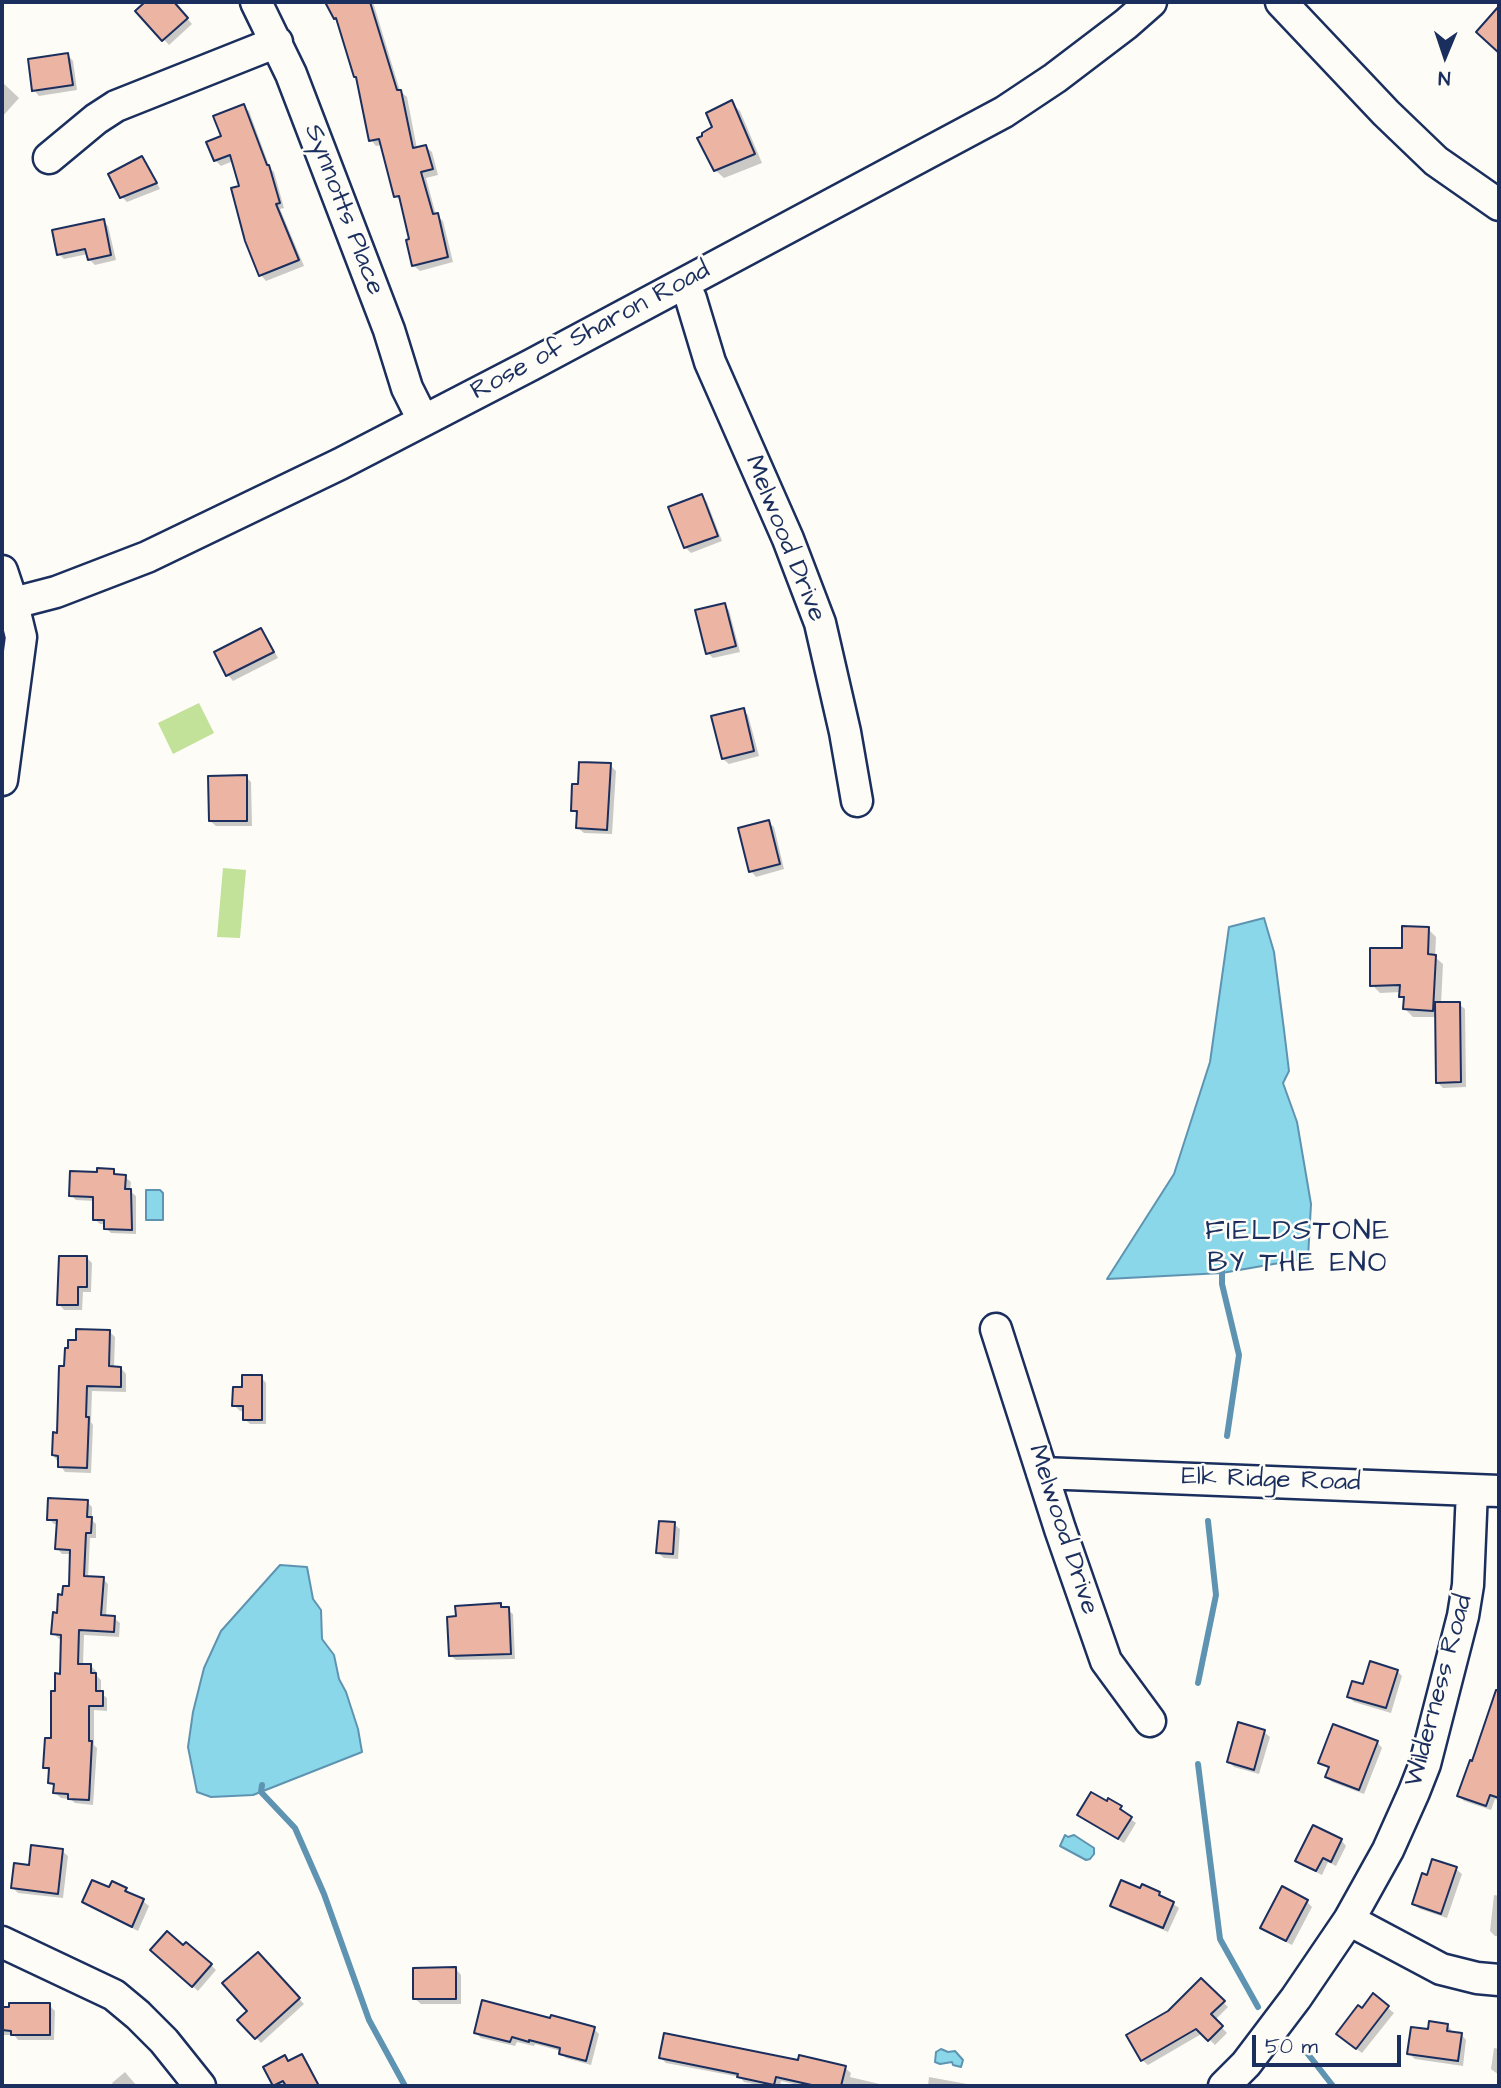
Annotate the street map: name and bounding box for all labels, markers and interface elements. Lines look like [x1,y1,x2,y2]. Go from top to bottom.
north arrow [1410,21,1480,91]
text: N [1438,64,1451,91]
street label: Synnotts Place [296,120,390,300]
street label: Rose of Sharon Road [466,256,716,408]
street label: Melwood Drive [737,451,831,627]
district label: FIELDSTONE BY THE ENO [1206,1216,1390,1282]
street label: Melwood Drive [1020,1441,1104,1619]
street label: Elk Ridge Road [1181,1462,1361,1500]
street label: Wilderness Road [1399,1592,1481,1790]
scale bar [1256,2022,1405,2066]
text: 50 m [1265,2032,1318,2061]

